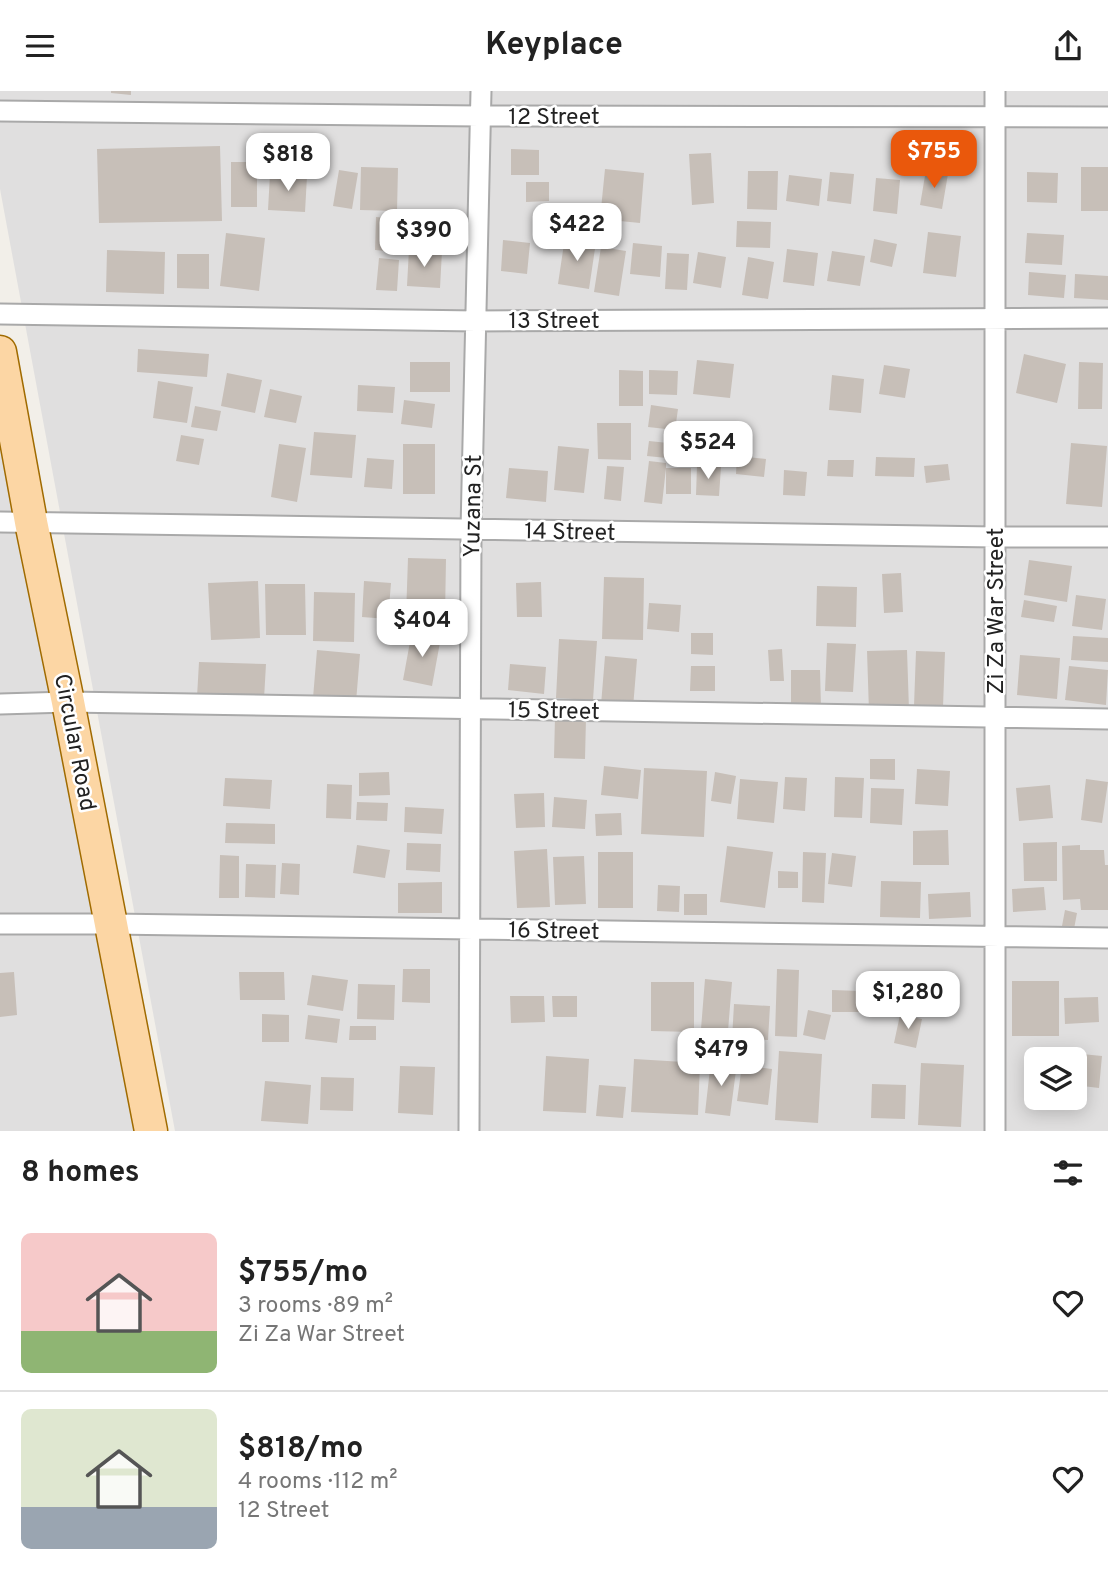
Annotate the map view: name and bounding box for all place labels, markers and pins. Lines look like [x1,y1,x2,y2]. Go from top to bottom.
pin: $755 [893,131,975,190]
pin: $818 [247,133,329,193]
pin: $422 [536,204,618,263]
pin: $390 [383,209,465,269]
pin: $524 [667,421,749,481]
pin: $404 [381,599,463,659]
pin: $1,280 [851,971,965,1031]
pin: $479 [680,1028,762,1088]

